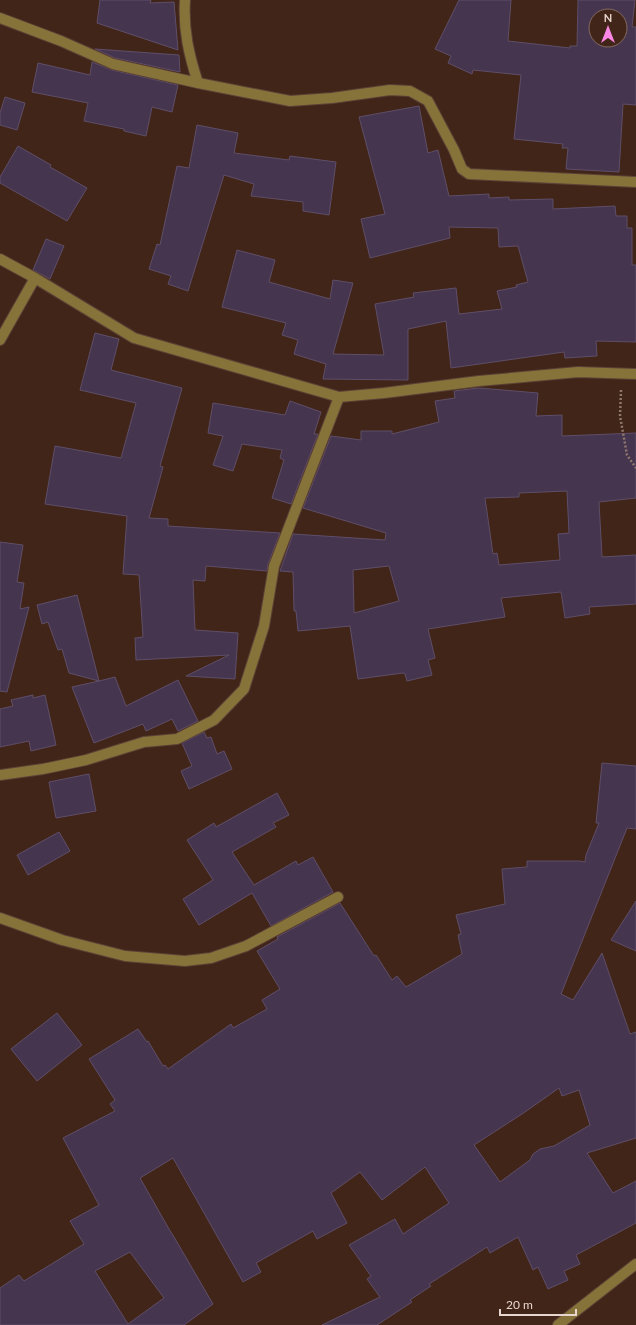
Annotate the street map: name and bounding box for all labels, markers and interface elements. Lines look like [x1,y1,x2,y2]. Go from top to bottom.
north arrow [588,8,628,48]
text: N [604,11,612,24]
scale bar [500,1291,576,1317]
text: 20 m [506,1297,533,1312]

